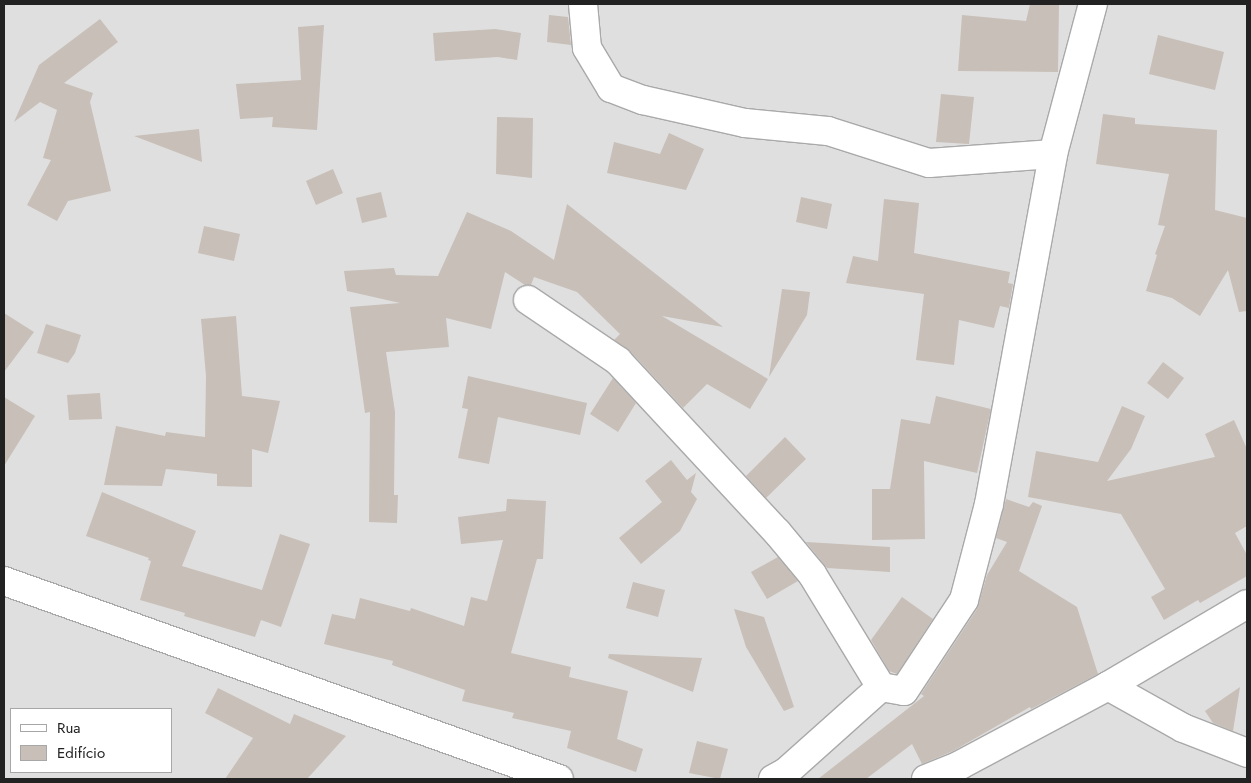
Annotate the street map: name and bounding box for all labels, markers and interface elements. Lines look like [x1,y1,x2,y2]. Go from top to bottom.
legend [10,708,172,773]
text: Rua [57,717,81,739]
text: Edifício [57,742,105,764]

